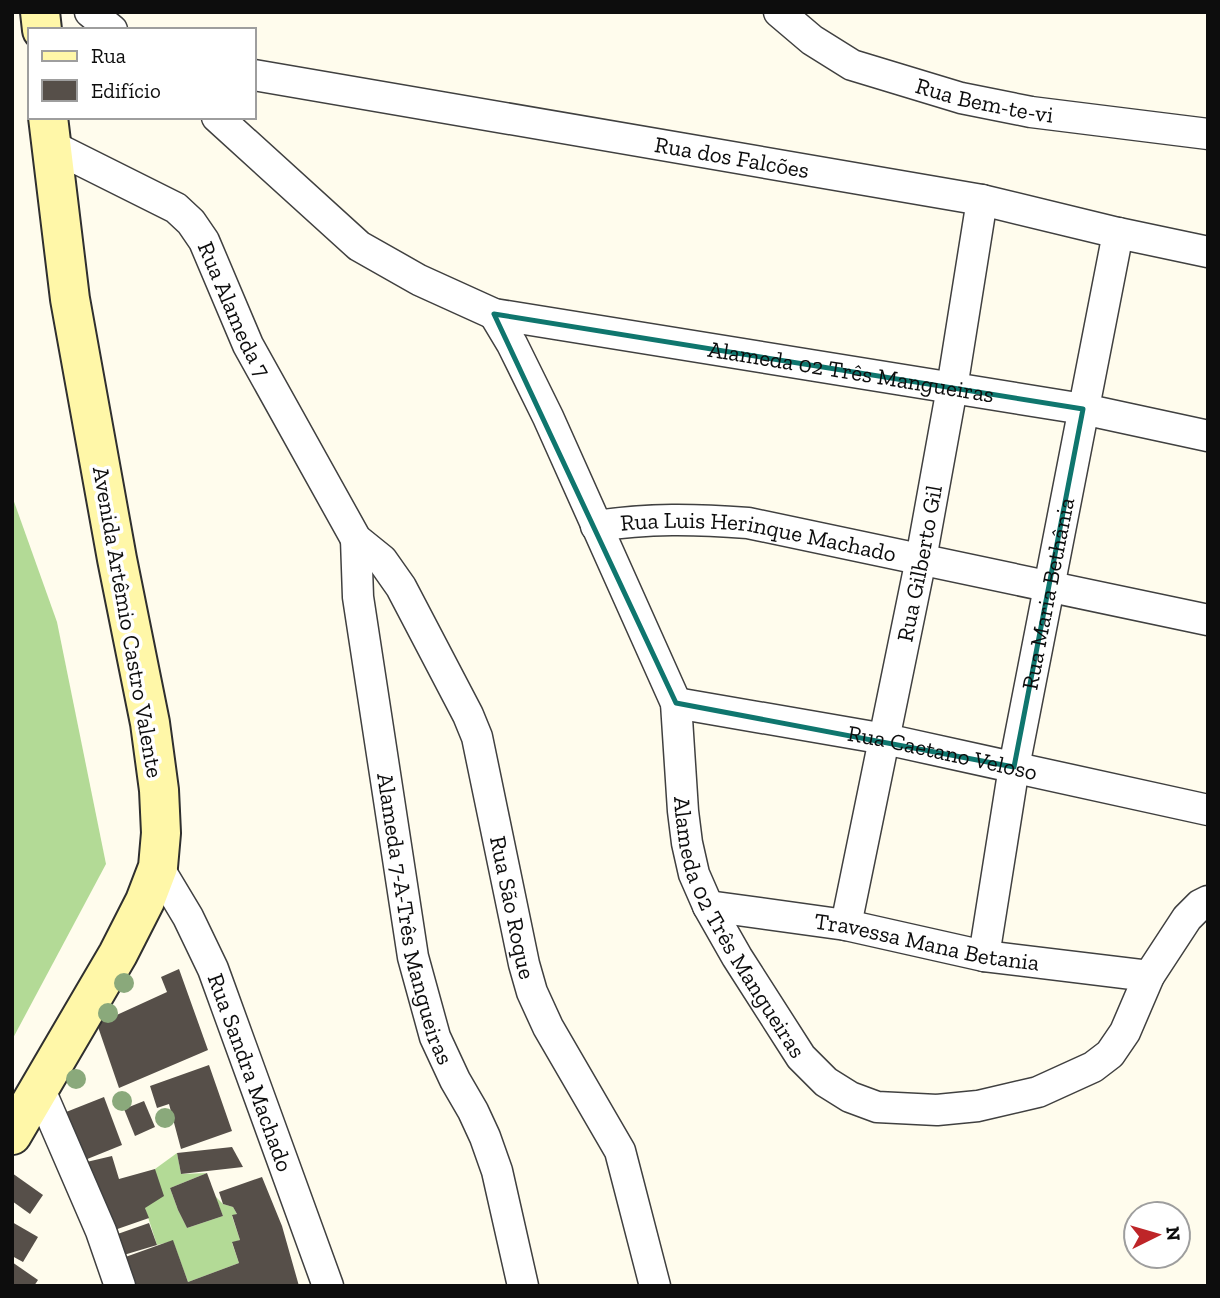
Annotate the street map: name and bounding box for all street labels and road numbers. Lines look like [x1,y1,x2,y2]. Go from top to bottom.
street label: Rua Bem-te-vi [912,71,1055,129]
street label: Rua dos Falcões [653,130,811,184]
street label: Rua Alameda 7 [192,237,277,382]
street label: Alameda 02 Três Mangueiras [706,335,996,408]
street label: Avenida Artêmio Castro Valente [87,464,169,780]
street label: Rua Gilberto Gil [890,483,948,644]
street label: Rua Maria Bethânia [1015,495,1080,692]
street label: Rua Luis Herinque Machado [619,506,899,568]
street label: Rua Caetano Veloso [845,719,1040,786]
street label: Alameda 7-A-Três Mangueiras [371,771,460,1069]
street label: Alameda 02 Três Mangueiras [668,795,812,1063]
street label: Rua São Roque [484,833,542,982]
street label: Travessa Mana Betania [813,907,1041,977]
street label: Rua Sandra Machado [202,969,299,1175]

